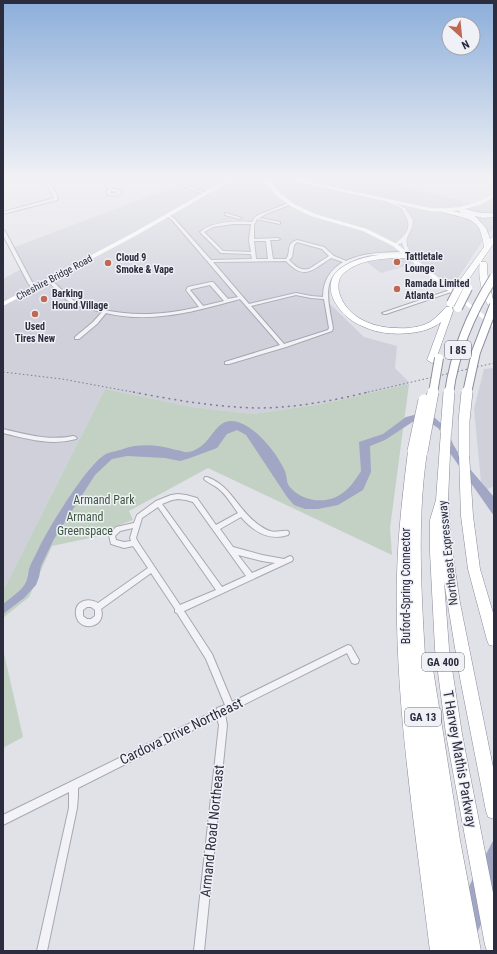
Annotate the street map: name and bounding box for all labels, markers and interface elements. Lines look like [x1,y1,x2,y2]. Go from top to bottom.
north arrow [441,16,481,56]
text: N [459,37,471,52]
place label: Tattletale Lounge [405,251,443,274]
place label: Cloud 9 Smoke & Vape [116,252,174,275]
street label: Cheshire Bridge Road [14,253,94,302]
marker: Tattletale Lounge [392,257,402,267]
marker: Cloud 9 Smoke & Vape [103,258,113,268]
place label: Ramada Limited Atlanta [405,278,469,301]
marker: Ramada Limited Atlanta [392,284,402,294]
place label: Barking Hound Village [52,288,108,311]
marker: Barking Hound Village [39,294,49,304]
marker: Used Tires New [30,309,40,319]
place label: Used Tires New [15,321,56,344]
road number: I 85 [445,341,471,359]
park label: Armand Park [73,493,135,507]
street label: Northeast Expressway [436,500,460,606]
park label: Armand Greenspace [57,510,113,538]
street label: Buford-Spring Connector [399,527,413,644]
road number: GA 400 [422,653,464,671]
street label: T Harvey Mathis Parkway [440,689,480,829]
street label: Cardova Drive Northeast [117,694,245,768]
road number: GA 13 [405,708,441,726]
street label: Armand Road Northeast [197,764,227,898]

